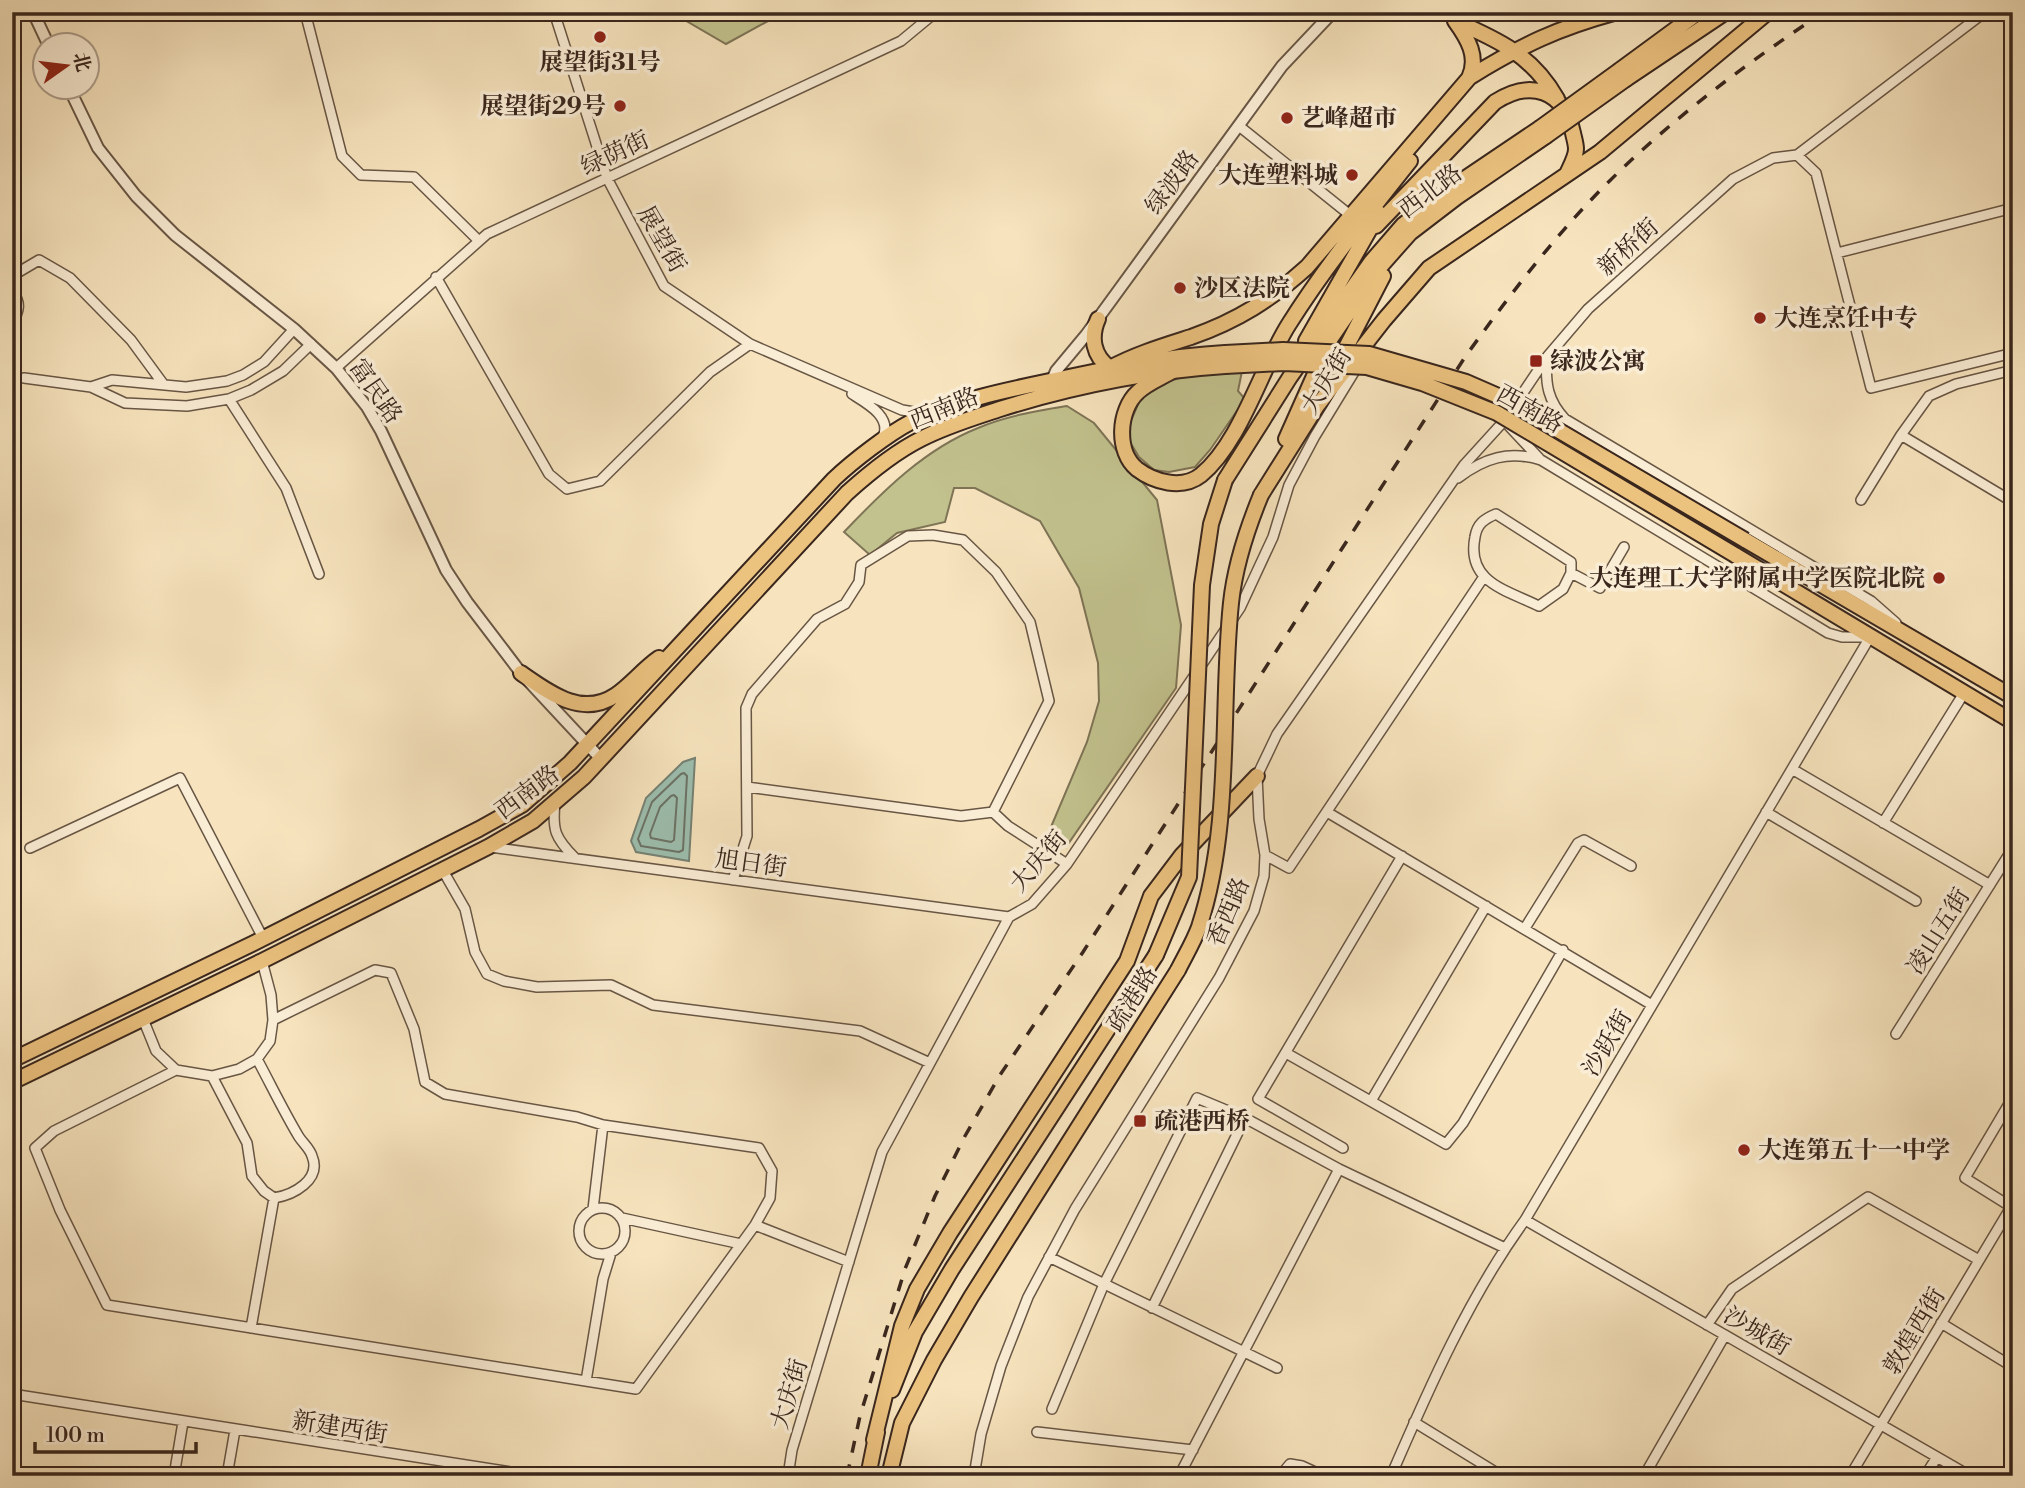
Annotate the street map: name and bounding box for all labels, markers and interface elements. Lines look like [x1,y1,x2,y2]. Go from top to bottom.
marker: 展望街31号 [592,29,608,45]
north arrow [32,32,102,102]
place label: 展望街31号 [539,48,661,78]
text: 北 [68,50,95,74]
place label: 展望街29号 [480,92,606,122]
marker: 展望街29号 [612,98,628,114]
place label: 艺峰超市 [1301,104,1397,134]
marker: 艺峰超市 [1279,110,1295,126]
street label: 绿荫街 [576,125,654,183]
street label: 绿波路 [1140,145,1206,221]
street label: 西北路 [1393,158,1468,225]
place label: 大连塑料城 [1218,161,1338,191]
marker: 大连塑料城 [1344,167,1360,183]
street label: 展望街 [630,201,692,278]
street label: 新桥街 [1592,213,1665,283]
place label: 沙区法院 [1194,274,1290,304]
marker: 沙区法院 [1172,280,1188,296]
place label: 大连烹饪中专 [1774,304,1918,334]
marker: 大连烹饪中专 [1752,310,1768,326]
street label: 大庆街 [1295,343,1359,420]
place label: 绿波公寓 [1550,347,1646,377]
street label: 富民路 [342,353,408,430]
marker: 绿波公寓 [1528,353,1544,369]
street label: 西南路 [1491,379,1568,440]
street label: 西南路 [905,382,983,436]
place label: 大连理工大学附属中学医院北院 [1589,564,1925,594]
marker: 大连理工大学附属中学医院北院 [1931,570,1947,586]
street label: 西南路 [490,759,565,826]
street label: 大庆街 [1004,825,1074,899]
street label: 旭日街 [713,844,789,884]
street label: 香西路 [1201,873,1257,951]
street label: 凌山五街 [1901,883,1977,980]
street label: 疏港路 [1101,961,1165,1038]
street label: 沙跃街 [1576,1005,1639,1082]
place label: 疏港西桥 [1154,1107,1250,1137]
marker: 疏港西桥 [1132,1113,1148,1129]
place label: 大连第五十一中学 [1758,1136,1950,1166]
marker: 大连第五十一中学 [1736,1142,1752,1158]
street label: 敦煌西街 [1877,1283,1952,1380]
street label: 沙城街 [1718,1301,1795,1363]
street label: 大庆街 [765,1355,815,1433]
street label: 新建西街 [290,1406,390,1450]
scale bar [35,1411,196,1455]
text: 100 m [46,1423,105,1449]

